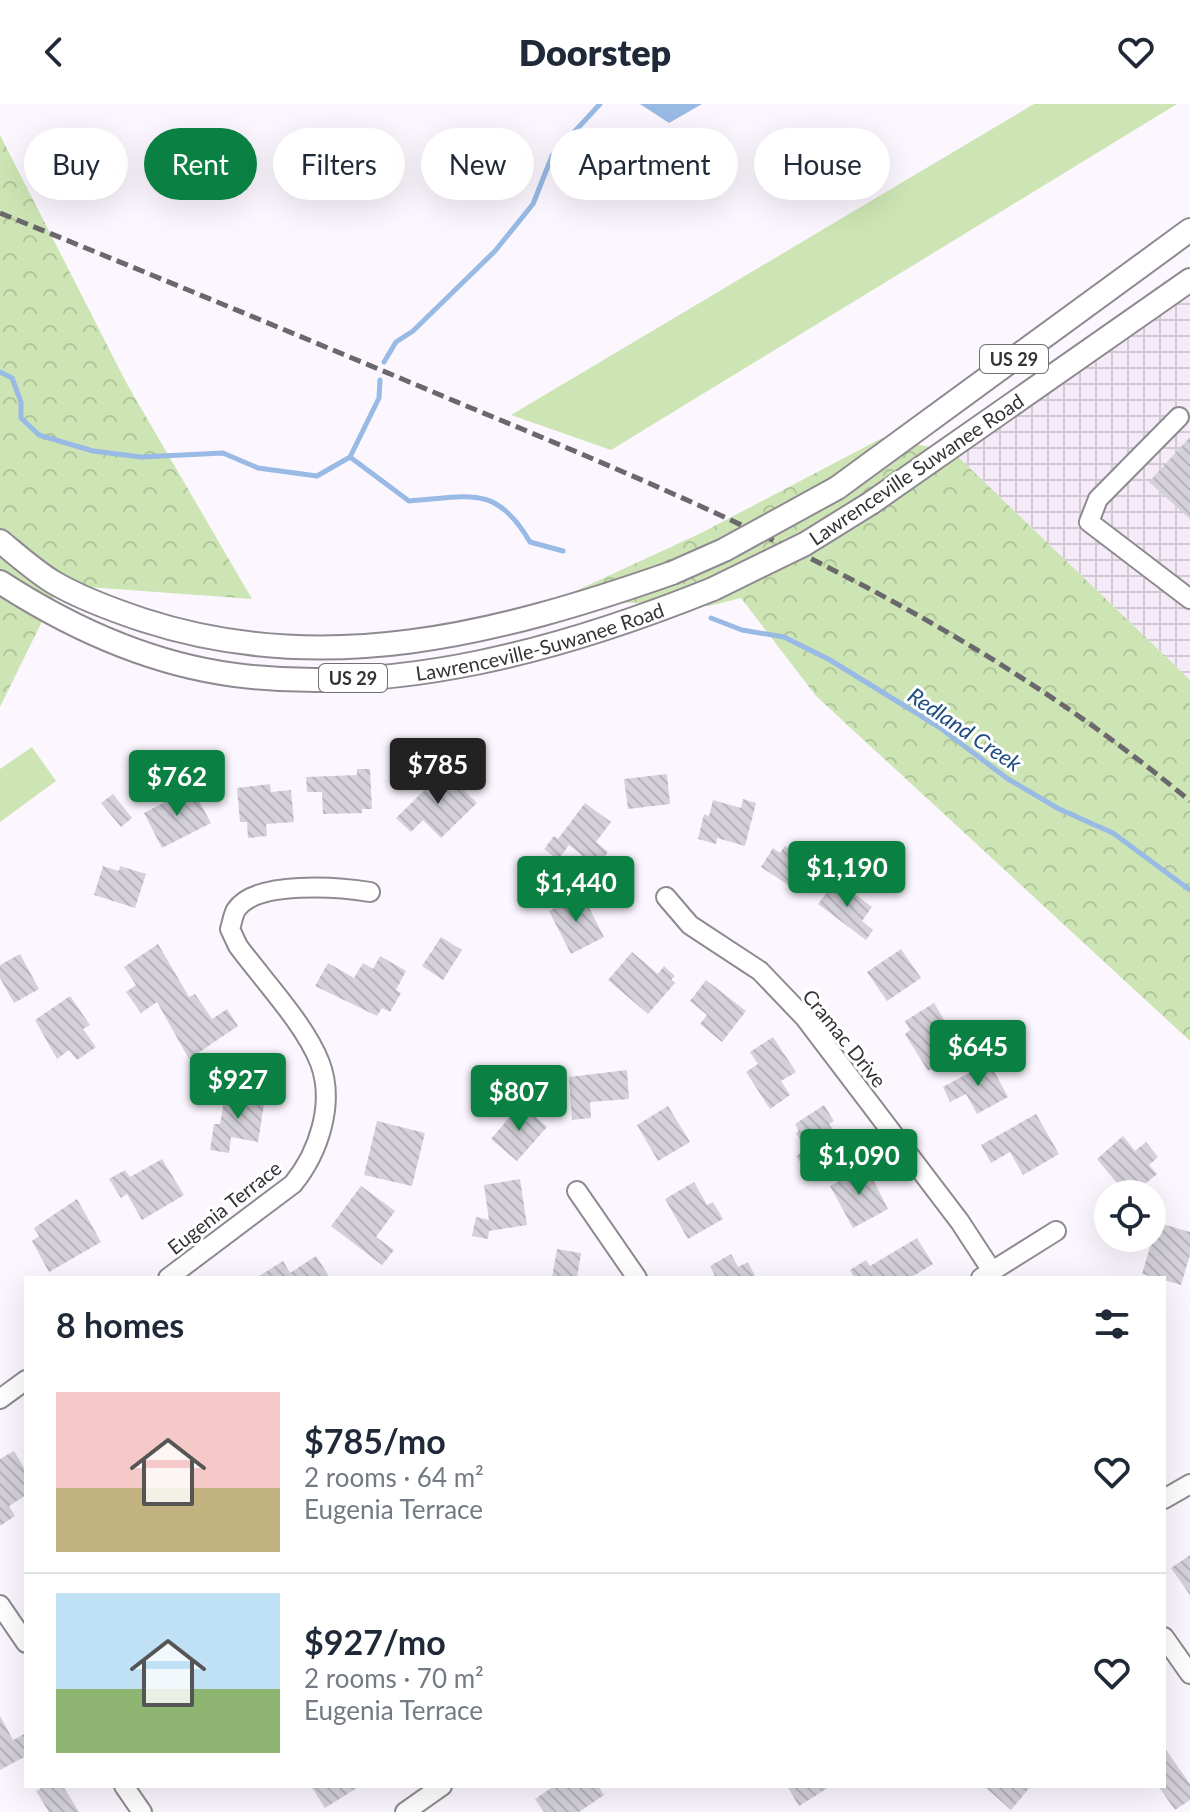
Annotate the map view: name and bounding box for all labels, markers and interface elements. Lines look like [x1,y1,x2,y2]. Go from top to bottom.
icon: back [32,30,76,74]
text: Doorstep [519,30,671,74]
icon: heart [1114,30,1158,74]
chip: Buy [24,128,128,200]
chip: Rent [144,128,257,200]
chip: Filters [273,128,405,200]
chip: New [421,128,534,200]
chip: Apartment [550,128,738,200]
chip: House [754,128,890,200]
road number: US 29 [980,345,1048,373]
street label: Lawrenceville Suwanee Road [804,388,1028,550]
street label: Lawrenceville-Suwanee Road [414,597,667,685]
road number: US 29 [319,664,387,692]
water label: Redland Creek [903,681,1027,777]
pin: $785 [391,738,485,806]
text: $785 [408,748,468,780]
pin: $762 [130,750,224,818]
text: $762 [147,760,207,792]
pin: $1,190 [782,841,912,909]
text: $1,190 [806,851,888,883]
pin: $1,440 [511,856,641,924]
text: $1,440 [535,866,617,898]
street label: Cramac Drive [798,984,892,1092]
pin: $645 [931,1020,1025,1088]
text: $645 [948,1030,1008,1062]
pin: $927 [191,1053,285,1121]
text: $927 [208,1063,268,1095]
pin: $807 [472,1065,566,1133]
text: $807 [489,1075,549,1107]
pin: $1,090 [794,1129,924,1197]
text: $1,090 [818,1139,900,1171]
street label: Eugenia Terrace [162,1155,286,1259]
map controls [1094,1180,1166,1252]
button: locate [1094,1180,1166,1252]
icon: filters [1090,1302,1134,1346]
text: 8 homes [56,1304,184,1345]
text: $785/mo [304,1420,446,1461]
icon: home [120,1424,216,1520]
icon: heart [1090,1450,1134,1494]
text: 2 rooms · 64 m² [304,1461,484,1493]
text: Eugenia Terrace [304,1493,483,1525]
text: $927/mo [304,1621,446,1662]
icon: home [120,1625,216,1721]
icon: heart [1090,1651,1134,1695]
text: 2 rooms · 70 m² [304,1662,484,1694]
text: Eugenia Terrace [304,1694,483,1726]

